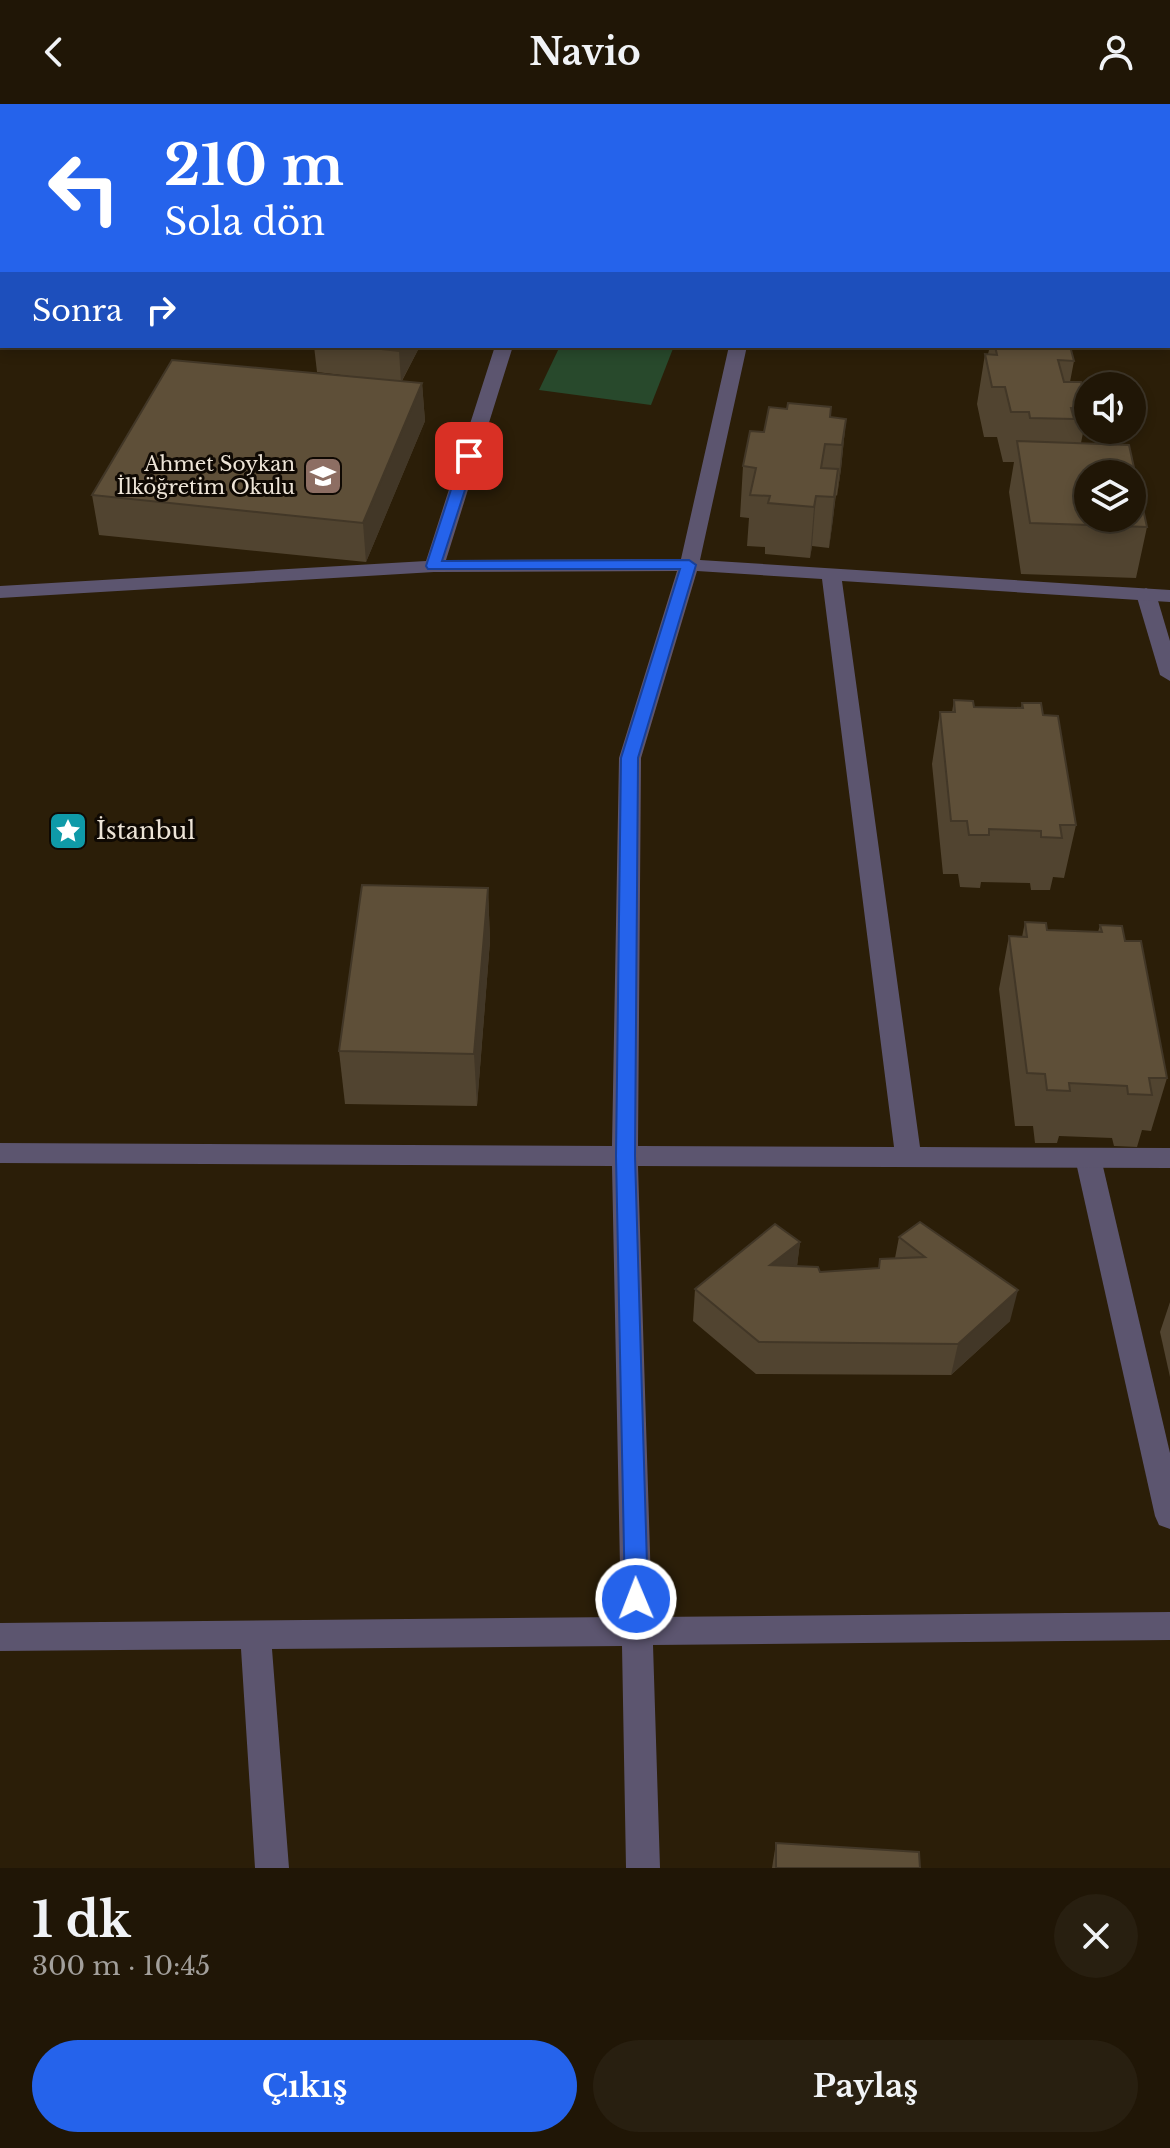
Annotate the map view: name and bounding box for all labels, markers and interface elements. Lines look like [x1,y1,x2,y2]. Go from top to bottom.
icon: back [32,30,76,74]
text: Navio [529,30,641,75]
icon: person [1094,30,1138,74]
text: 210 m [164,131,344,200]
icon: left [32,136,136,240]
text: Sola dön [164,200,325,245]
icon: right [139,288,183,332]
text: Sonra [32,292,123,329]
map controls [1074,372,1146,532]
button: sound [1074,372,1146,444]
pin [435,422,503,490]
icon: arrive [447,434,491,478]
place label: Ahmet Soykan İlköğretim Okulu [117,452,295,499]
school or university icon: Ahmet Soykan İlköğretim Okulu [302,455,344,497]
button: layers [1074,460,1146,532]
place icon: İstanbul [47,810,89,852]
place label: İstanbul [96,816,195,845]
position arrow [594,1557,678,1641]
text: 1 dk [32,1890,131,1950]
button: close [1054,1894,1138,1978]
text: 300 m · 10:45 [32,1950,210,1982]
button: Çıkış [32,2040,577,2132]
button: Paylaş [593,2040,1138,2132]

